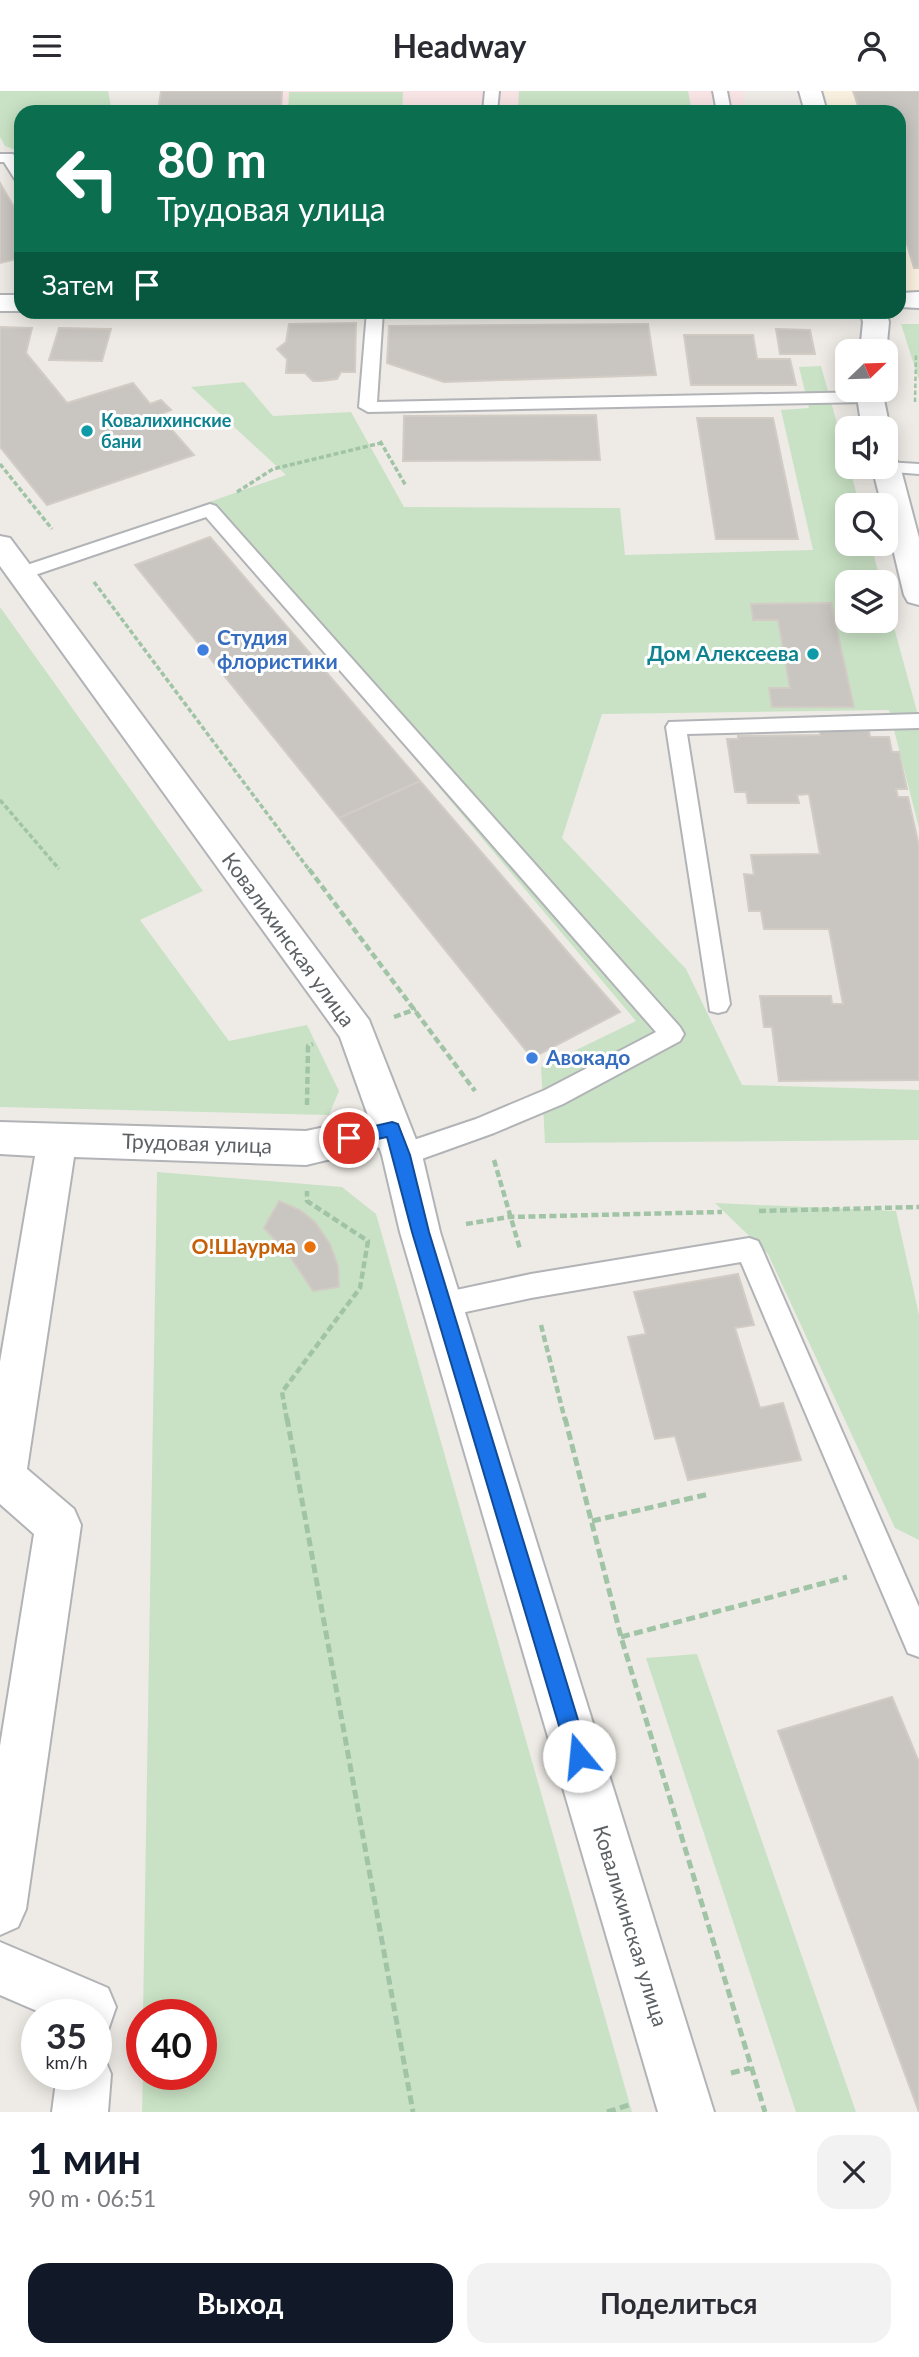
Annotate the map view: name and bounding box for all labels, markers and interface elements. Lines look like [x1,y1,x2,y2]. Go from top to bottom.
text: Headway [393,26,526,65]
icon: menu [28,27,66,65]
icon: person [853,27,891,65]
text: 80 m [157,130,267,188]
icon: left [42,133,133,224]
text: Трудовая улица [157,189,386,228]
icon: arrive [128,266,166,304]
text: Затем [42,269,114,301]
north arrow [835,339,898,403]
map controls [835,339,898,633]
place label: Ковалихинские бани [101,409,232,452]
button: sound [835,416,898,479]
marker: Ковалихинские бани [79,423,95,439]
button: search [835,493,898,556]
button: layers [835,570,898,633]
place label: Студия флористики [217,624,338,673]
place label: Дом Алексеева [647,640,799,665]
marker: Студия флористики [195,642,211,658]
marker: Дом Алексеева [805,646,821,662]
street label: Ковалихинская улица [218,847,361,1031]
place label: Авокадо [545,1044,630,1069]
marker: Авокадо [524,1050,540,1066]
pin [319,1108,379,1168]
icon: arrive [330,1119,368,1157]
street label: Трудовая улица [122,1127,272,1158]
place label: О!Шаурма [192,1233,296,1258]
marker: О!Шаурма [302,1239,318,1255]
position arrow [542,1719,616,1793]
street label: Ковалихинская улица [589,1822,674,2029]
speed limit sign: 40 [126,1999,217,2090]
text: 35 [46,2014,87,2056]
text: km/h [45,2051,88,2073]
text: 1 мин [28,2133,141,2183]
button: close [817,2135,891,2209]
text: 90 m · 06:51 [28,2184,156,2212]
button: Выход [28,2263,453,2343]
button: Поделиться [467,2263,891,2343]

